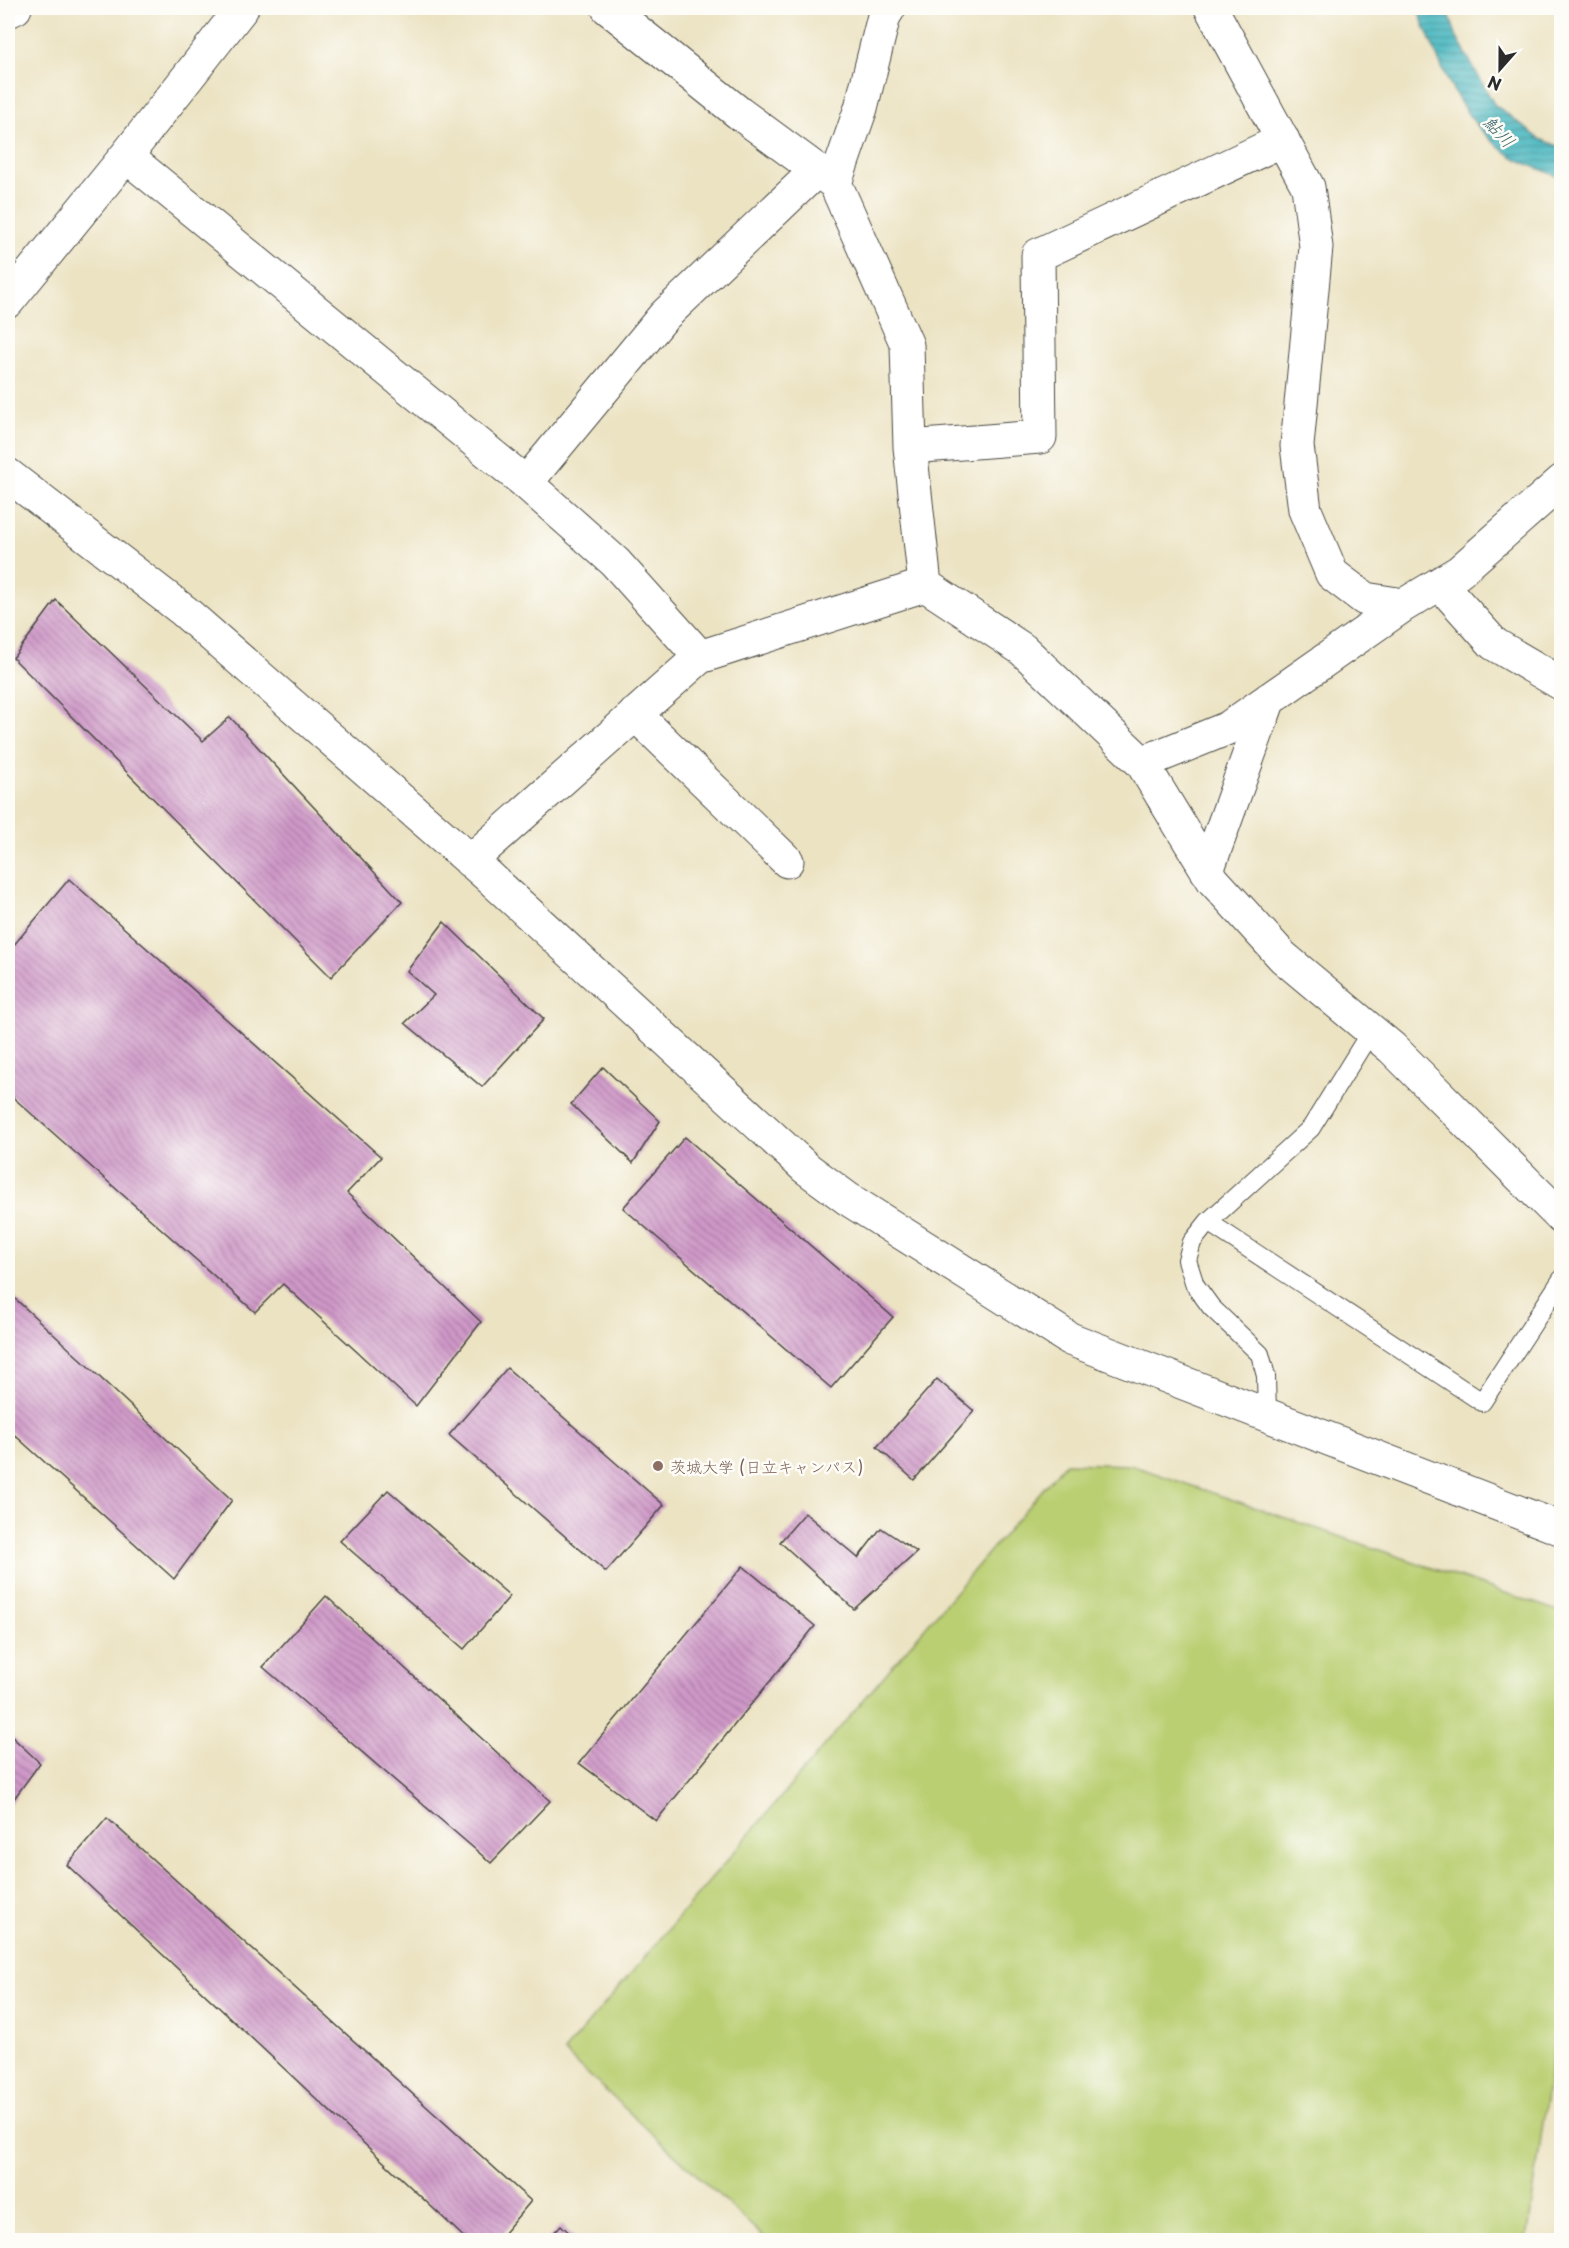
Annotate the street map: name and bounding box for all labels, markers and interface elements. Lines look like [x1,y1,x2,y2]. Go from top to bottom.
north arrow [1470,39,1530,99]
text: N [1484,70,1504,97]
water label: 鮎川 [1478,109,1522,153]
place label: 茨城大学 (日立キャンパス) [670,1454,863,1478]
marker: 茨城大学 (日立キャンパス) [651,1459,665,1473]

